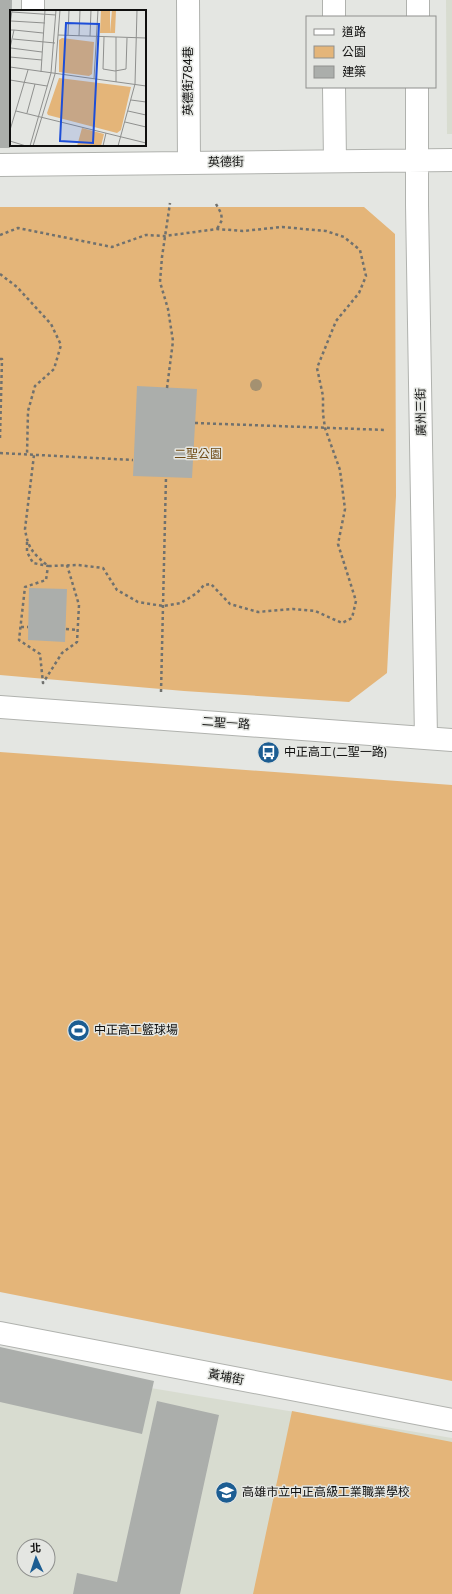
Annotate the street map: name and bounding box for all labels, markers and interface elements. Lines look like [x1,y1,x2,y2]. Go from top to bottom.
inset map [10,10,146,146]
legend [306,16,436,88]
text: 道路 [342,24,366,40]
text: 公園 [342,44,366,60]
street label: 英德街784巷 [180,46,196,116]
text: 建築 [342,64,366,80]
street label: 英德街 [208,154,244,170]
street label: 廣州三街 [413,388,429,436]
park label: 二聖公園 [174,446,222,462]
street label: 二聖一路 [201,713,251,733]
bus stop icon: 中正高工(二聖一路) [255,739,281,765]
place label: 中正高工(二聖一路) [284,744,388,760]
sports icon: 中正高工籃球場 [65,1017,91,1043]
place label: 中正高工籃球場 [94,1022,178,1038]
street label: 黃埔街 [207,1366,245,1388]
school or university icon: 高雄市立中正高級工業職業學校 [213,1479,239,1505]
place label: 高雄市立中正高級工業職業學校 [242,1484,410,1500]
north arrow [16,1538,56,1578]
text: 北 [30,1541,41,1556]

